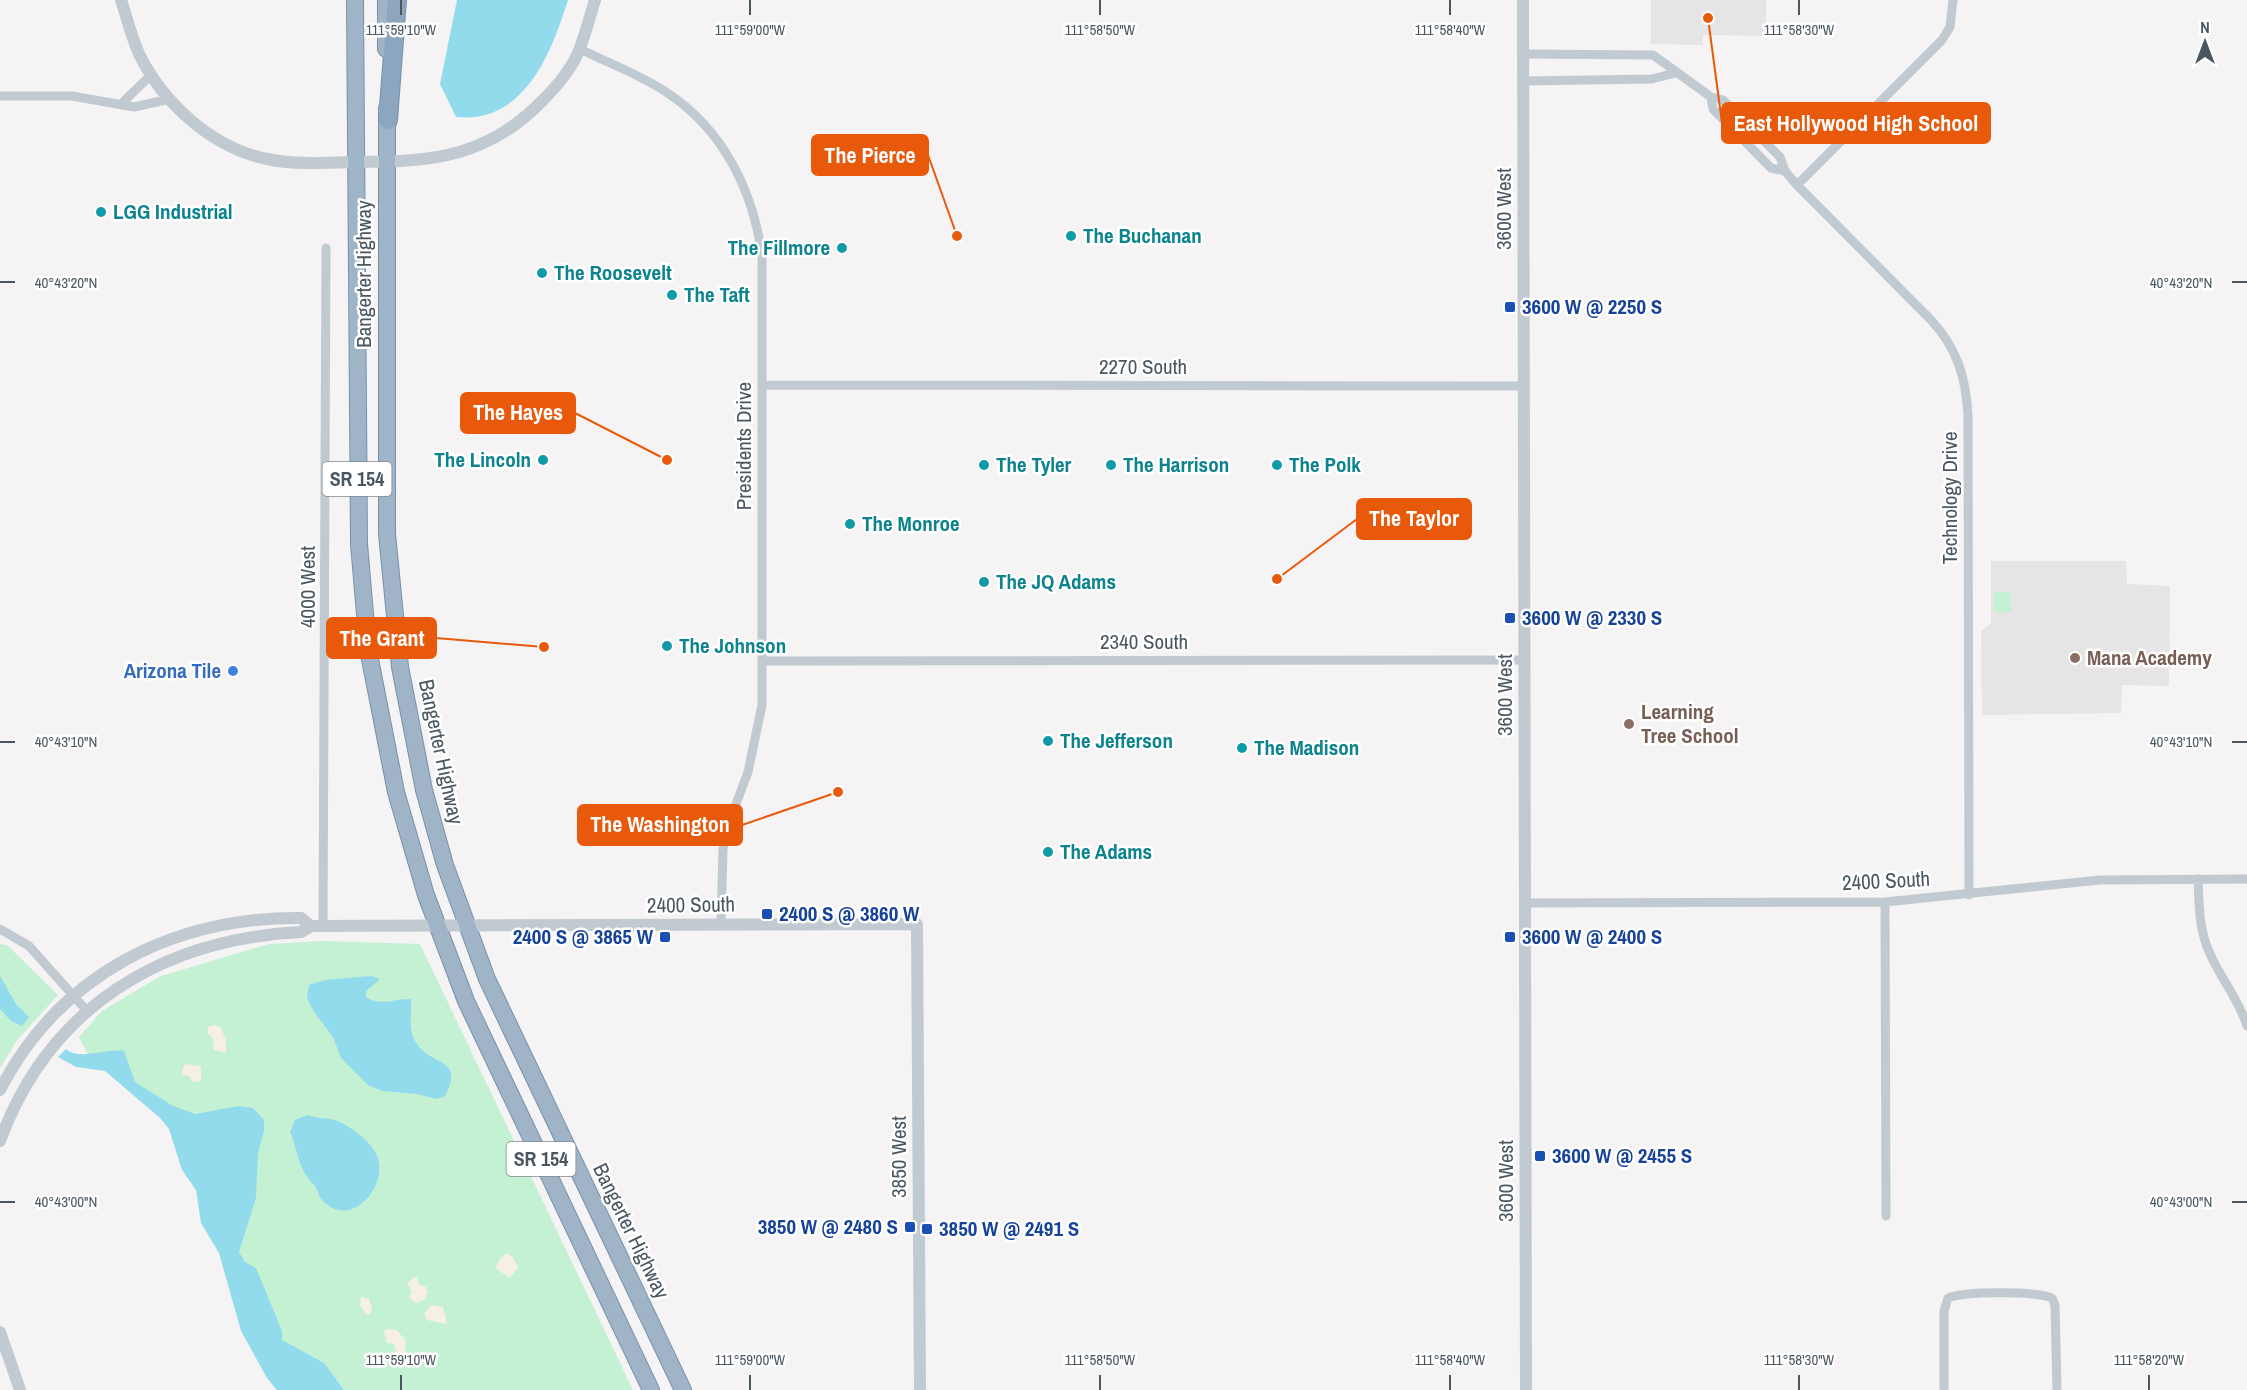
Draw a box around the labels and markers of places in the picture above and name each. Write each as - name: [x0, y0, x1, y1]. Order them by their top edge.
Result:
- callout: East Hollywood High School: [1722, 103, 1990, 143]
- callout: The Pierce: [812, 135, 928, 175]
- place label: LGG Industrial: [113, 197, 233, 226]
- marker: LGG Industrial: [94, 205, 108, 219]
- place label: The Buchanan: [1083, 221, 1202, 250]
- marker: The Buchanan: [1064, 229, 1078, 243]
- place label: The Fillmore: [728, 233, 830, 262]
- marker: The Fillmore: [835, 241, 849, 255]
- place label: The Roosevelt: [554, 258, 672, 287]
- marker: The Roosevelt: [535, 266, 549, 280]
- place label: The Taft: [684, 280, 750, 309]
- marker: The Taft: [665, 288, 679, 302]
- place label: 3600 W @ 2250 S: [1522, 292, 1662, 321]
- marker: 3600 W @ 2250 S: [1503, 300, 1517, 314]
- callout: The Hayes: [461, 393, 575, 433]
- place label: The Lincoln: [434, 445, 531, 474]
- place label: The Tyler: [996, 450, 1072, 479]
- place label: The Harrison: [1123, 450, 1229, 479]
- place label: The Polk: [1289, 450, 1361, 479]
- marker: The Lincoln: [536, 453, 550, 467]
- marker: The Tyler: [977, 458, 991, 472]
- marker: The Harrison: [1104, 458, 1118, 472]
- marker: The Polk: [1270, 458, 1284, 472]
- callout: The Taylor: [1357, 499, 1471, 539]
- place label: The Monroe: [862, 509, 960, 538]
- marker: The Monroe: [843, 517, 857, 531]
- place label: The JQ Adams: [996, 567, 1116, 596]
- marker: The JQ Adams: [977, 575, 991, 589]
- place label: 3600 W @ 2330 S: [1522, 603, 1662, 632]
- marker: 3600 W @ 2330 S: [1503, 611, 1517, 625]
- callout: The Grant: [327, 618, 436, 658]
- place label: The Johnson: [679, 631, 786, 660]
- marker: The Johnson: [660, 639, 674, 653]
- place label: Mana Academy: [2087, 643, 2212, 672]
- marker: Mana Academy: [2068, 651, 2082, 665]
- place label: Arizona Tile: [124, 656, 221, 685]
- marker: Arizona Tile: [226, 664, 240, 678]
- place label: Learning Tree School: [1641, 697, 1739, 750]
- marker: Learning Tree School: [1622, 717, 1636, 731]
- place label: The Jefferson: [1060, 726, 1173, 755]
- place label: The Madison: [1254, 733, 1359, 762]
- marker: The Jefferson: [1041, 734, 1055, 748]
- marker: The Madison: [1235, 741, 1249, 755]
- callout: The Washington: [578, 805, 742, 845]
- place label: The Adams: [1060, 837, 1152, 866]
- marker: The Adams: [1041, 845, 1055, 859]
- place label: 2400 S @ 3860 W: [779, 899, 920, 928]
- marker: 2400 S @ 3860 W: [760, 907, 774, 921]
- place label: 2400 S @ 3865 W: [513, 922, 654, 951]
- place label: 3600 W @ 2400 S: [1522, 922, 1662, 951]
- marker: 2400 S @ 3865 W: [658, 930, 672, 944]
- marker: 3600 W @ 2400 S: [1503, 930, 1517, 944]
- place label: 3600 W @ 2455 S: [1552, 1141, 1692, 1170]
- marker: 3600 W @ 2455 S: [1533, 1149, 1547, 1163]
- place label: 3850 W @ 2480 S: [758, 1212, 898, 1241]
- place label: 3850 W @ 2491 S: [939, 1214, 1079, 1243]
- marker: 3850 W @ 2480 S: [903, 1220, 917, 1234]
- marker: 3850 W @ 2491 S: [920, 1222, 934, 1236]

